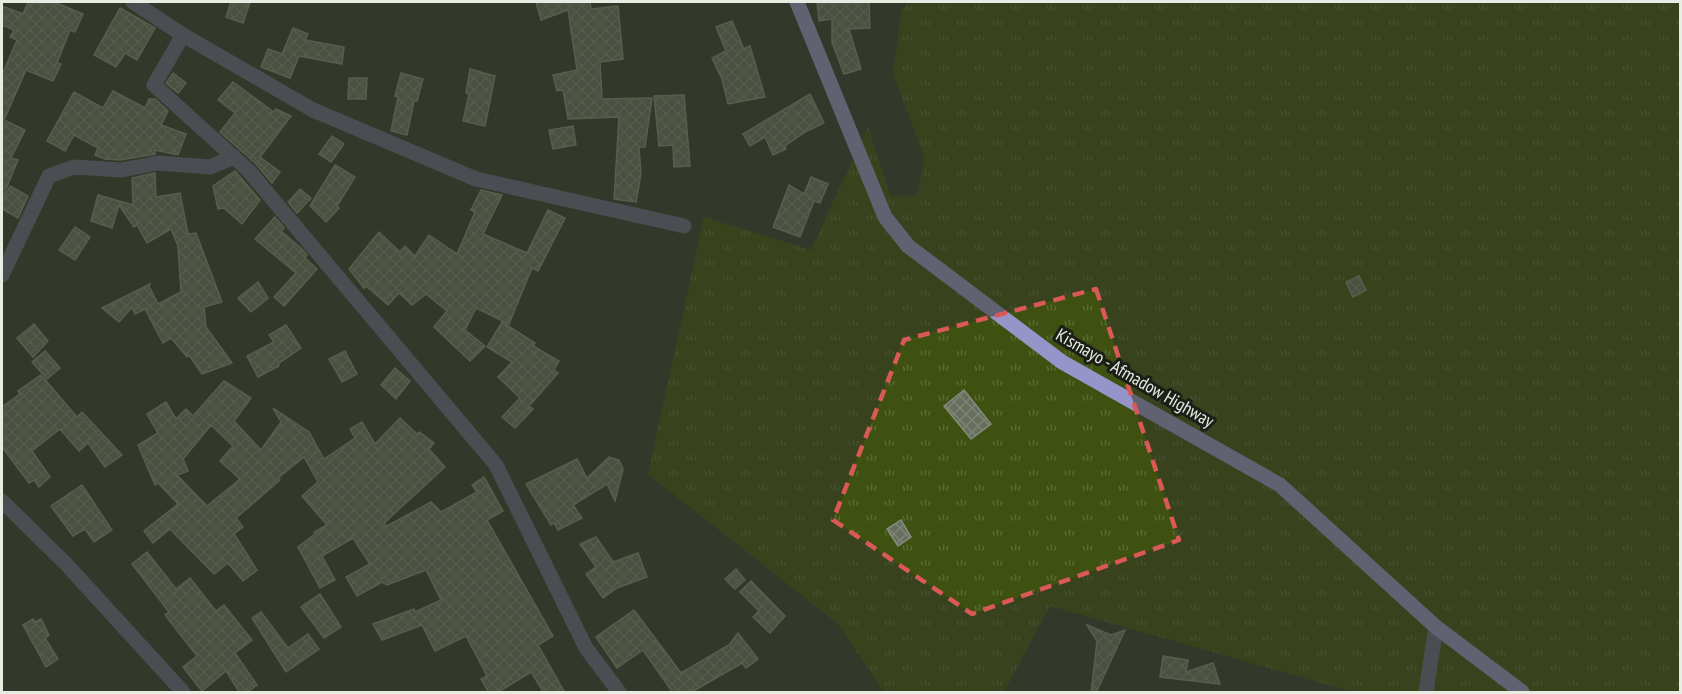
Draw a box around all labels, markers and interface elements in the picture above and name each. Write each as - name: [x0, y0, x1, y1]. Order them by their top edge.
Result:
- street label: Kismayo - Afmadow Highway: [1052, 323, 1219, 432]

